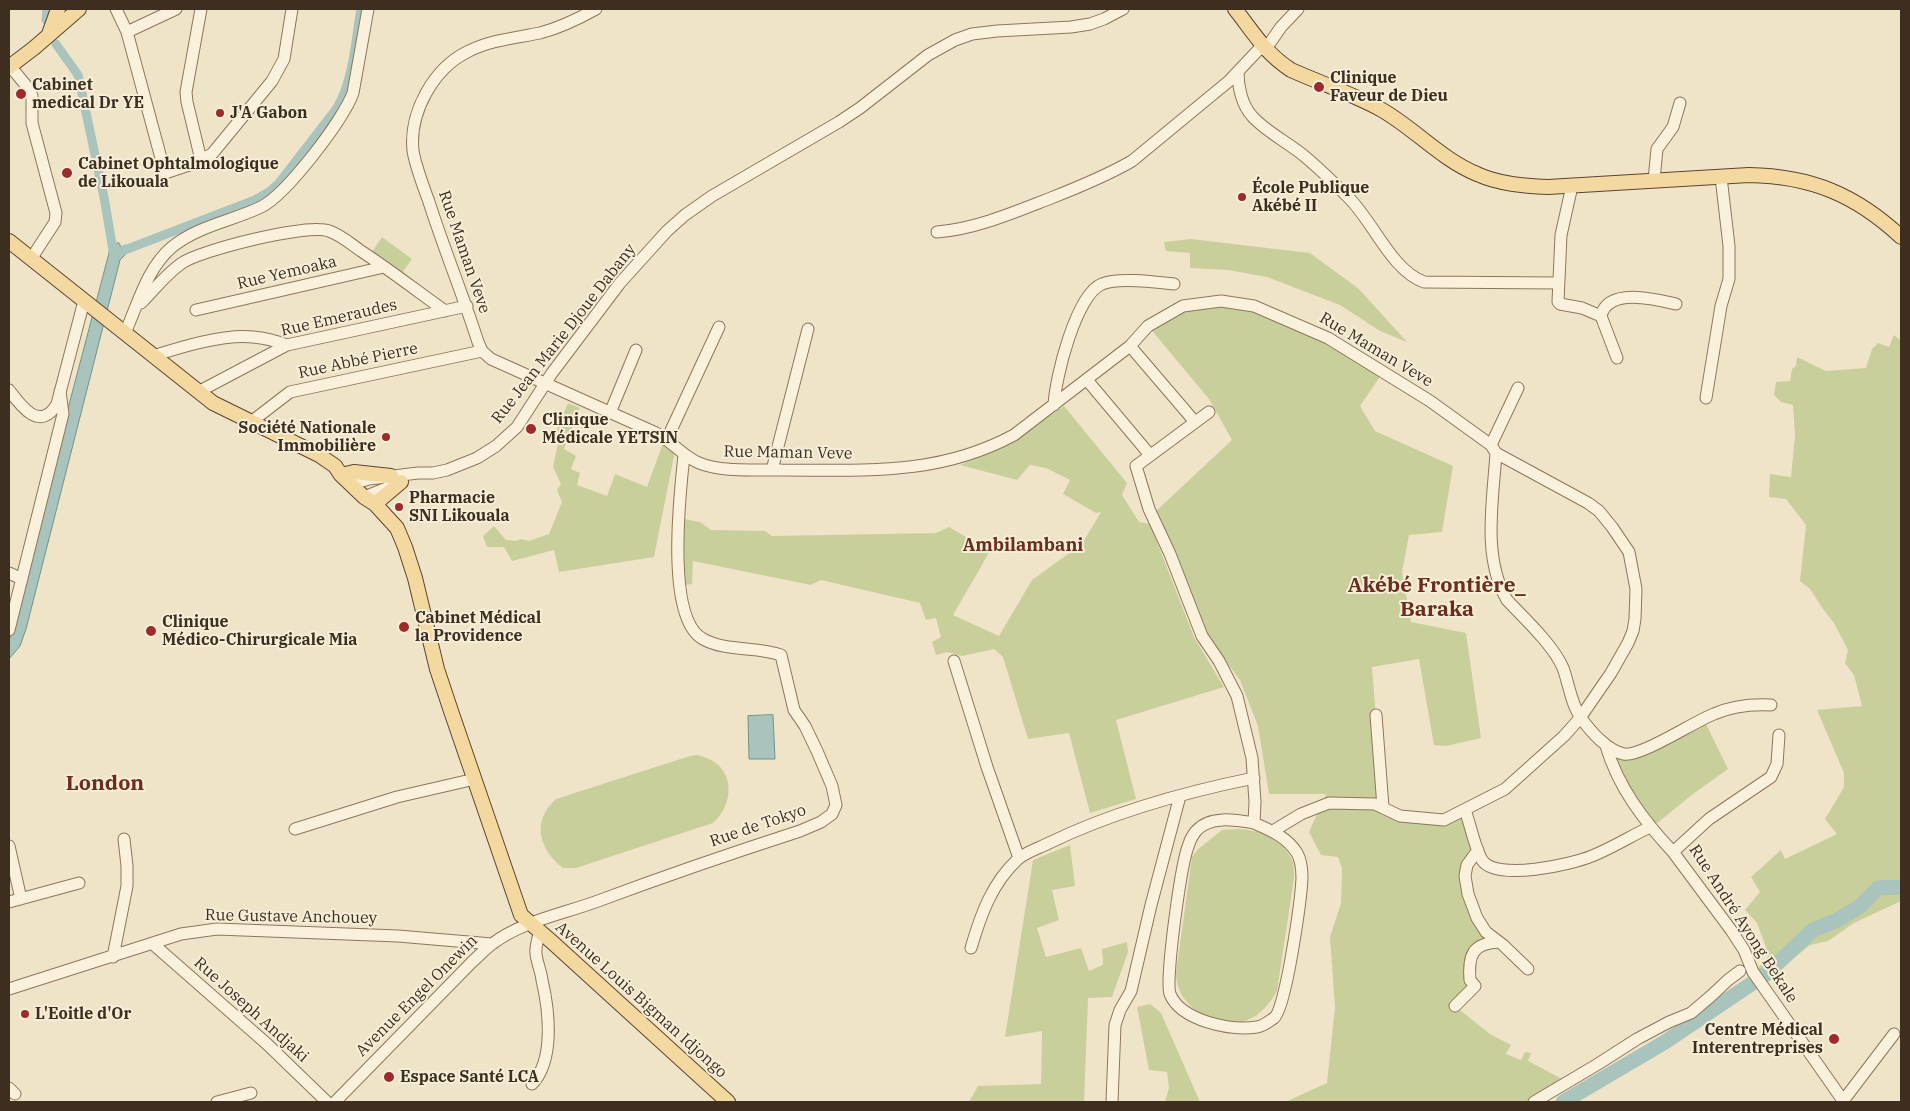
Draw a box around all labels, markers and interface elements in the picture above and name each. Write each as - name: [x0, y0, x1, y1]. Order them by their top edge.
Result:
- place label: Clinique Faveur de Dieu: [1330, 68, 1448, 106]
- place label: Cabinet medical Dr YE: [32, 75, 144, 113]
- marker: Clinique Faveur de Dieu: [1312, 80, 1326, 94]
- marker: Cabinet medical Dr YE: [14, 87, 28, 101]
- place label: J'A Gabon: [230, 103, 308, 123]
- marker: J'A Gabon: [214, 107, 226, 119]
- place label: Cabinet Ophtalmologique de Likouala: [78, 154, 279, 192]
- marker: Cabinet Ophtalmologique de Likouala: [60, 166, 74, 180]
- place label: École Publique Akébé II: [1252, 178, 1369, 216]
- street label: Rue Maman Veve: [434, 188, 494, 316]
- marker: École Publique Akébé II: [1236, 191, 1248, 203]
- street label: Rue Jean Marie Djoue Dabany: [488, 240, 640, 428]
- street label: Rue Yemoaka: [235, 252, 339, 294]
- street label: Rue Emeraudes: [279, 295, 399, 341]
- street label: Rue Maman Veve: [1316, 309, 1436, 391]
- street label: Rue Abbé Pierre: [296, 339, 420, 383]
- place label: Clinique Médicale YETSIN: [542, 410, 678, 448]
- place label: Société Nationale Immobilière: [238, 418, 376, 456]
- marker: Clinique Médicale YETSIN: [524, 422, 538, 436]
- marker: Société Nationale Immobilière: [380, 431, 392, 443]
- street label: Rue Maman Veve: [723, 442, 853, 464]
- place label: Pharmacie SNI Likouala: [409, 488, 510, 526]
- marker: Pharmacie SNI Likouala: [393, 501, 405, 513]
- district label: Ambilambani: [963, 535, 1083, 557]
- district label: Akébé Frontière_ Baraka: [1348, 573, 1526, 623]
- place label: Cabinet Médical la Providence: [415, 608, 541, 646]
- place label: Clinique Médico-Chirurgicale Mia: [162, 612, 357, 650]
- marker: Cabinet Médical la Providence: [397, 620, 411, 634]
- marker: Clinique Médico-Chirurgicale Mia: [144, 624, 158, 638]
- district label: London: [66, 771, 144, 797]
- street label: Rue de Tokyo: [707, 801, 809, 851]
- street label: Rue André Ayong Bekale: [1685, 841, 1801, 1007]
- street label: Rue Gustave Anchouey: [205, 906, 377, 928]
- street label: Avenue Louis Bigman Idjongo: [551, 918, 731, 1082]
- street label: Avenue Engel Onewin: [352, 931, 482, 1061]
- street label: Rue Joseph Andjaki: [190, 953, 312, 1067]
- place label: L'Eoitle d'Or: [35, 1004, 131, 1024]
- marker: L'Eoitle d'Or: [19, 1008, 31, 1020]
- place label: Centre Médical Interentreprises: [1692, 1020, 1823, 1058]
- marker: Centre Médical Interentreprises: [1827, 1032, 1841, 1046]
- place label: Espace Santé LCA: [400, 1067, 539, 1087]
- marker: Espace Santé LCA: [382, 1070, 396, 1084]

